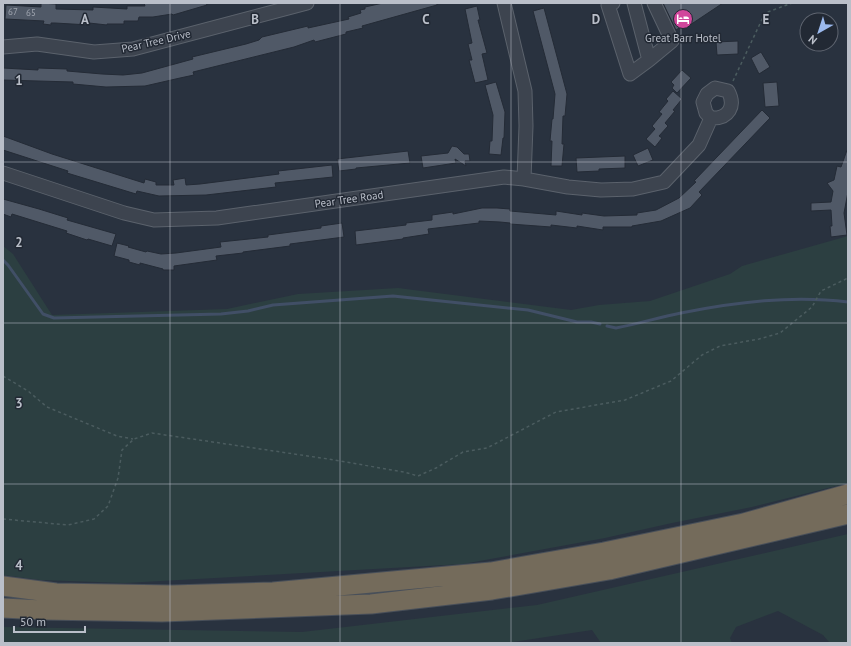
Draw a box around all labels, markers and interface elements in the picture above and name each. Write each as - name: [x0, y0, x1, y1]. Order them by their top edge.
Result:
- house number: 67: [8, 6, 18, 17]
- house number: 65: [26, 7, 36, 18]
- hotel icon: Great Barr Hotel: [672, 8, 694, 30]
- text: A: [81, 11, 89, 28]
- text: B: [251, 11, 259, 28]
- text: C: [422, 11, 430, 28]
- text: D: [592, 11, 600, 28]
- text: E: [763, 11, 770, 28]
- north arrow: [799, 12, 839, 52]
- street label: Pear Tree Drive: [120, 26, 192, 56]
- place label: Great Barr Hotel: [645, 31, 722, 45]
- text: N: [805, 32, 820, 47]
- text: 1: [15, 72, 23, 89]
- street label: Pear Tree Road: [314, 187, 384, 211]
- text: 2: [15, 234, 23, 251]
- text: 3: [15, 395, 23, 412]
- text: 4: [15, 557, 23, 574]
- scale bar: [14, 608, 85, 634]
- text: 50 m: [20, 614, 46, 629]

